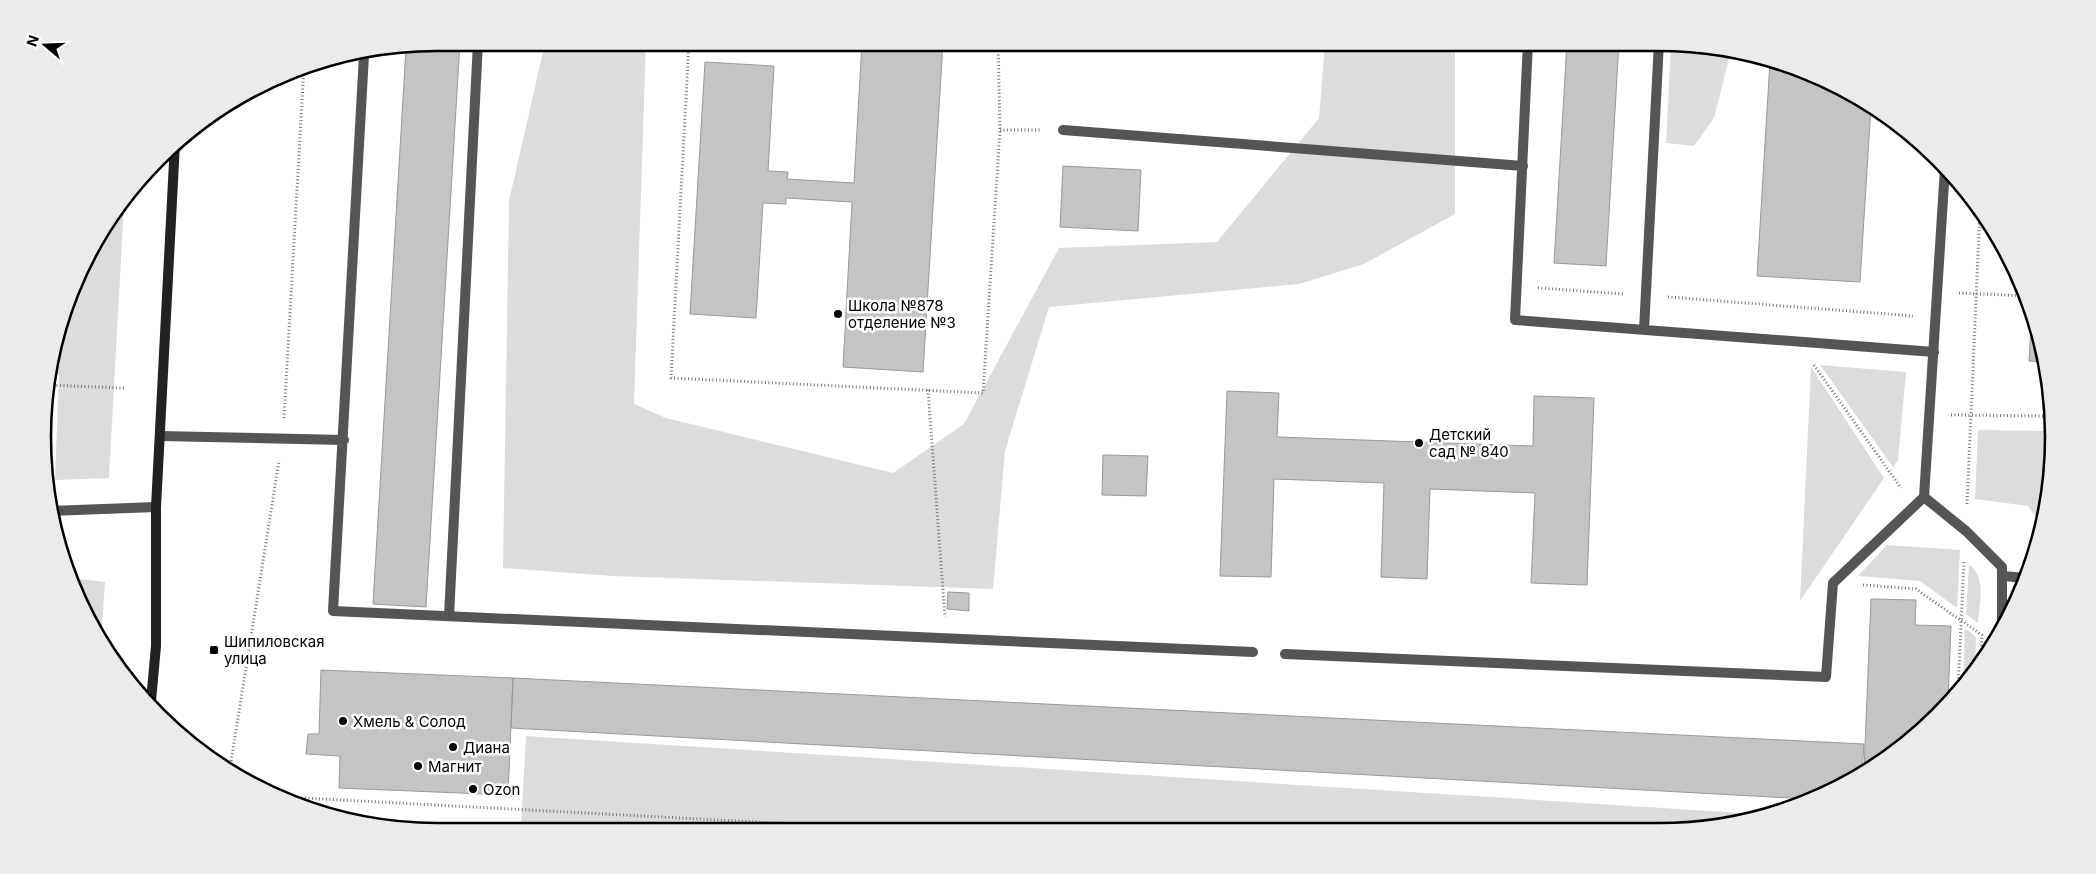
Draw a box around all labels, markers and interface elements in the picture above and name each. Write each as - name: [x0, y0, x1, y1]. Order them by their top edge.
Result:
- north arrow: [20, 20, 70, 70]
- text: N: [22, 33, 42, 48]
- place label: Школа №878 отделение №3: [848, 296, 956, 332]
- marker: Школа №878 отделение №3: [832, 308, 844, 320]
- place label: Детский сад № 840: [1429, 425, 1509, 461]
- marker: Детский сад № 840: [1413, 437, 1425, 449]
- place label: Шипиловская улица: [224, 632, 324, 668]
- marker: Шипиловская улица: [208, 644, 220, 656]
- place label: Хмель & Солод: [353, 712, 466, 731]
- marker: Хмель & Солод: [337, 715, 349, 727]
- place label: Диана: [463, 738, 510, 757]
- marker: Диана: [447, 741, 459, 753]
- place label: Магнит: [428, 757, 481, 776]
- marker: Магнит: [412, 760, 424, 772]
- place label: Ozon: [483, 780, 520, 799]
- marker: Ozon: [467, 783, 479, 795]

